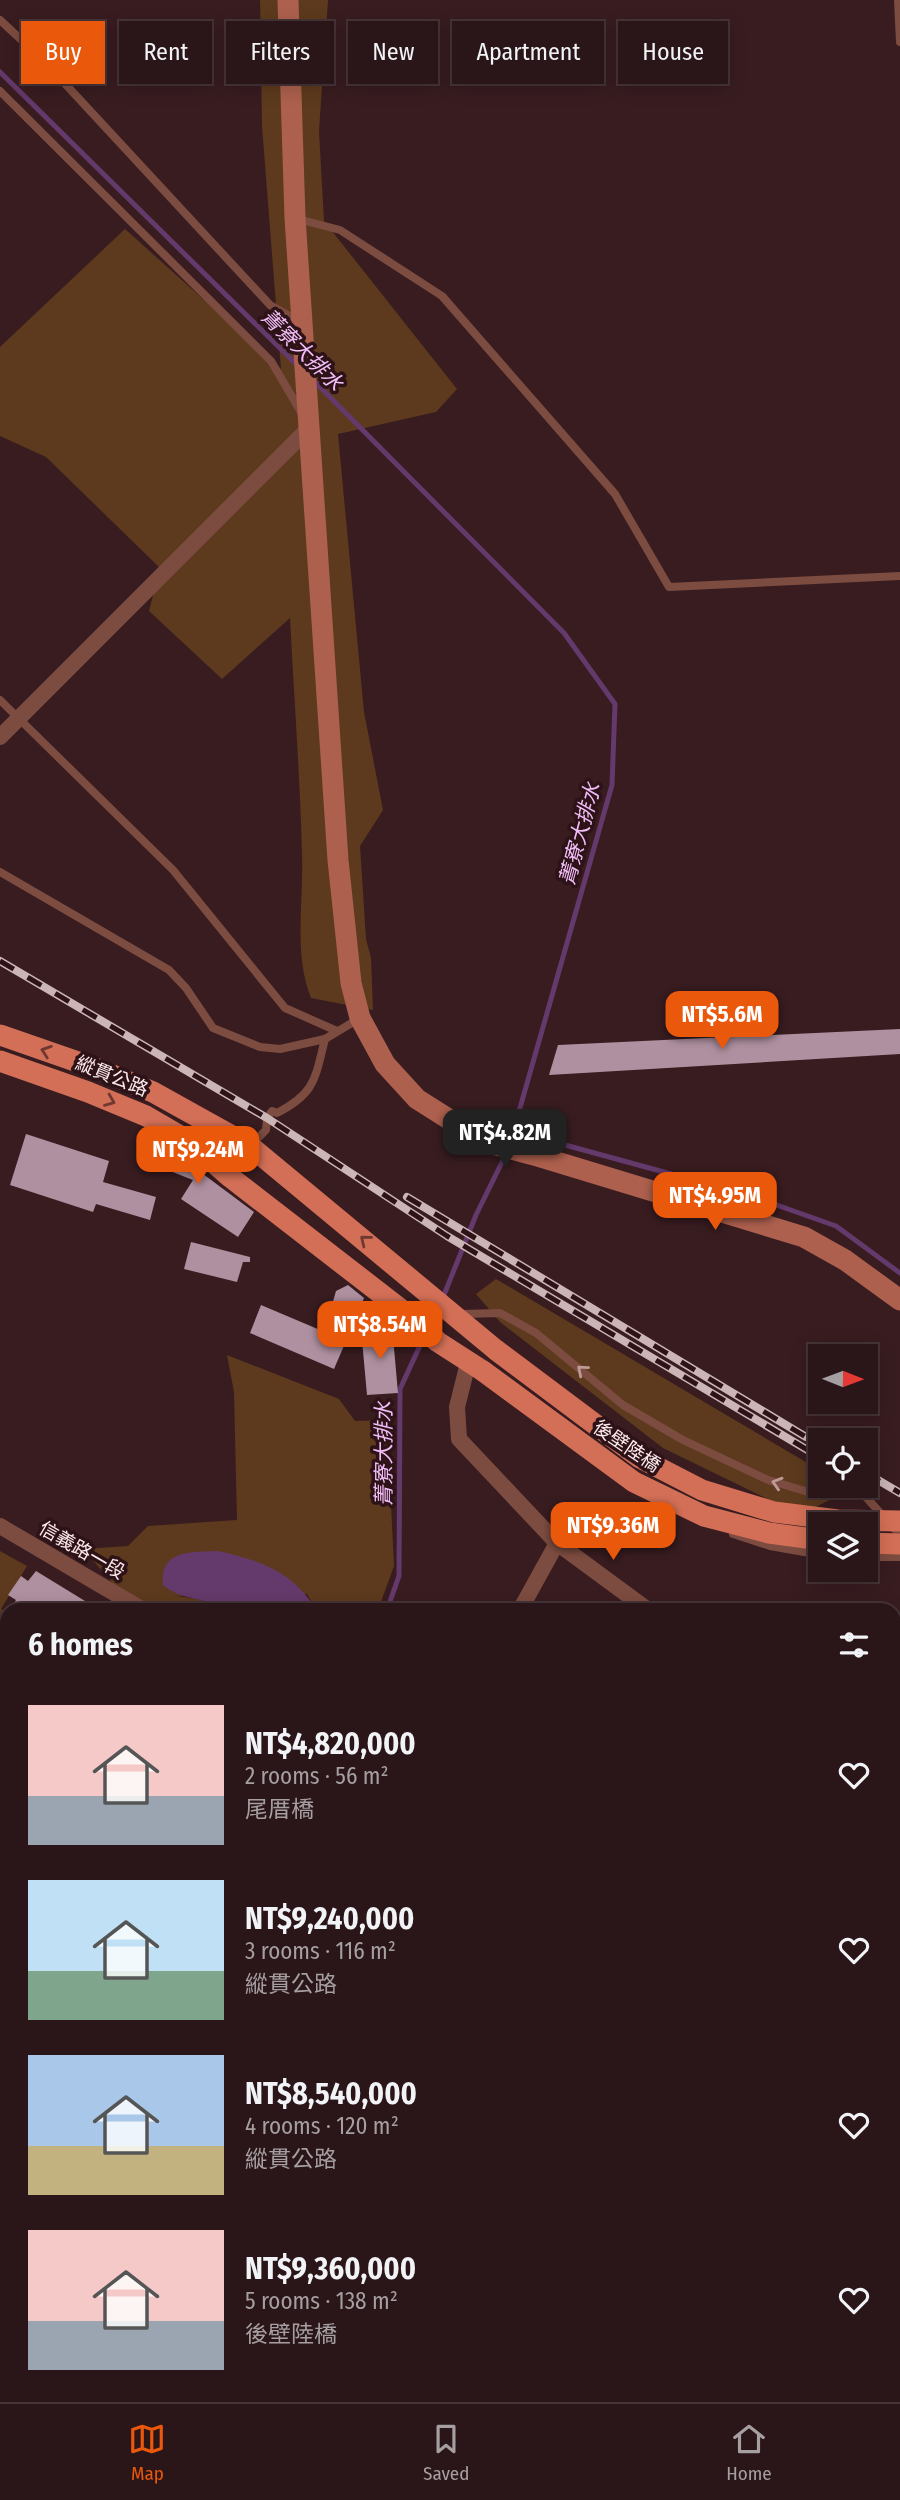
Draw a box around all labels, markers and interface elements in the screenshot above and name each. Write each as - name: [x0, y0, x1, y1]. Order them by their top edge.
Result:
- chip: Buy: [21, 21, 105, 84]
- chip: Rent: [119, 21, 212, 84]
- chip: Filters: [226, 21, 334, 84]
- chip: New: [348, 21, 438, 84]
- chip: Apartment: [452, 21, 604, 84]
- chip: House: [618, 21, 728, 84]
- water label: 菁寮大排水: [256, 304, 349, 397]
- water label: 菁寮大排水: [554, 779, 606, 888]
- pin: NT$5.6M: [657, 992, 787, 1051]
- text: NT$5.6M: [682, 1000, 762, 1028]
- one-way arrow: [40, 1045, 52, 1059]
- street label: 縱貫公路: [72, 1051, 152, 1101]
- one-way arrow: [103, 1093, 115, 1107]
- pin: NT$4.82M: [433, 1110, 577, 1169]
- text: NT$4.82M: [459, 1118, 551, 1146]
- pin: NT$9.24M: [126, 1126, 270, 1186]
- text: NT$9.24M: [152, 1135, 244, 1163]
- pin: NT$4.95M: [643, 1172, 787, 1232]
- text: NT$4.95M: [669, 1181, 761, 1209]
- one-way arrow: [360, 1236, 373, 1248]
- pin: NT$8.54M: [308, 1302, 452, 1361]
- text: NT$8.54M: [333, 1310, 427, 1338]
- north arrow: [808, 1344, 878, 1414]
- map controls: [808, 1344, 878, 1582]
- one-way arrow: [577, 1366, 590, 1378]
- water label: 菁寮大排水: [371, 1401, 397, 1507]
- street label: 後壁陸橋: [589, 1415, 665, 1477]
- button: locate: [808, 1428, 878, 1498]
- one-way arrow: [772, 1477, 784, 1492]
- pin: NT$9.36M: [541, 1502, 685, 1562]
- text: NT$9.36M: [567, 1511, 659, 1539]
- button: layers: [808, 1512, 878, 1582]
- street label: 信義路一段: [35, 1516, 129, 1584]
- icon: filters: [835, 1626, 873, 1664]
- text: 6 homes: [28, 1627, 133, 1663]
- text: NT$4,820,000: [245, 1726, 416, 1762]
- icon: home: [84, 1733, 168, 1817]
- icon: heart: [835, 1756, 873, 1794]
- text: 2 rooms · 56 m²: [245, 1762, 389, 1790]
- text: 尾厝橋: [245, 1795, 314, 1823]
- text: NT$9,240,000: [245, 1901, 414, 1937]
- icon: home: [84, 1908, 168, 1992]
- icon: heart: [835, 1931, 873, 1969]
- text: 3 rooms · 116 m²: [245, 1937, 396, 1965]
- text: 縱貫公路: [245, 1970, 337, 1998]
- text: NT$8,540,000: [245, 2076, 417, 2112]
- icon: home: [84, 2083, 168, 2167]
- icon: heart: [835, 2106, 873, 2144]
- text: 4 rooms · 120 m²: [245, 2112, 399, 2140]
- text: 縱貫公路: [245, 2145, 337, 2173]
- text: NT$9,360,000: [245, 2251, 416, 2287]
- icon: home: [84, 2258, 168, 2342]
- icon: heart: [835, 2281, 873, 2319]
- text: 5 rooms · 138 m²: [245, 2287, 398, 2315]
- text: 後壁陸橋: [245, 2320, 337, 2348]
- tab: Map: [128, 2420, 166, 2485]
- tab: Saved: [423, 2420, 469, 2485]
- tab: Home: [726, 2420, 772, 2485]

